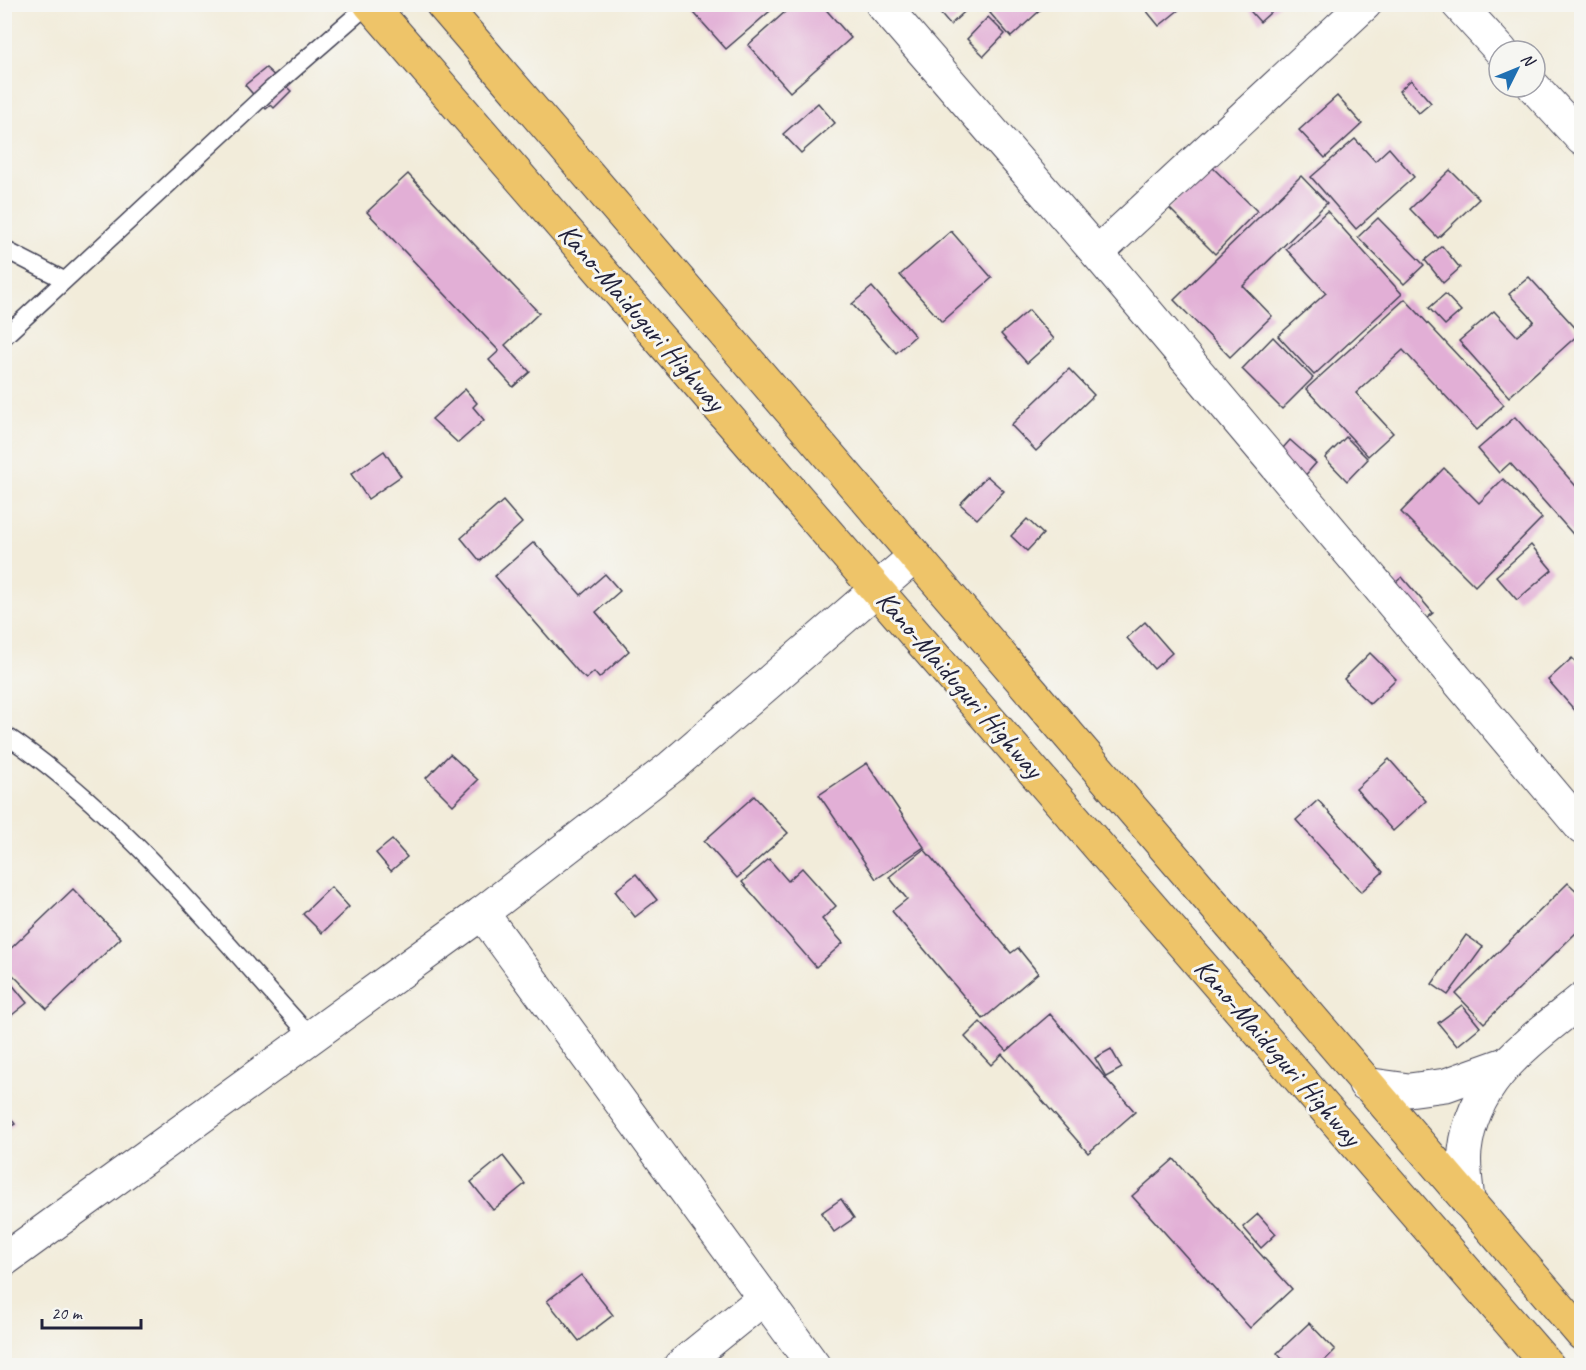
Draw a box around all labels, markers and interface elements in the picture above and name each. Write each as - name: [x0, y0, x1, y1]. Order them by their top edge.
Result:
- north arrow: [1487, 39, 1547, 99]
- text: N: [1517, 49, 1540, 72]
- street label: Kano-Maiduguri Highway: [551, 216, 735, 420]
- street label: Kano-Maiduguri Highway: [869, 583, 1053, 787]
- street label: Kano-Maiduguri Highway: [1187, 951, 1371, 1155]
- scale bar: [42, 1292, 141, 1330]
- text: 20 m: [51, 1302, 84, 1324]

